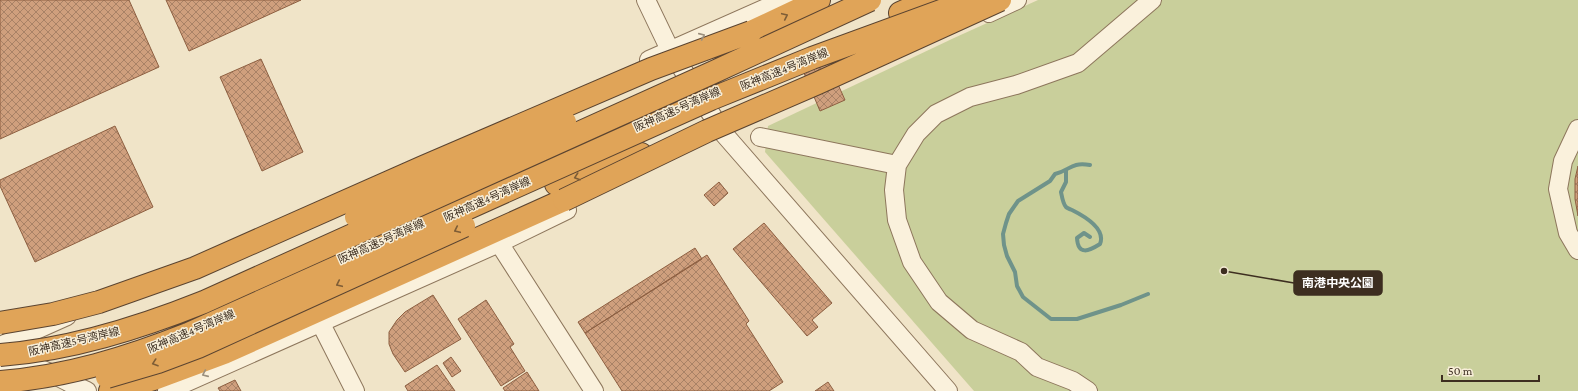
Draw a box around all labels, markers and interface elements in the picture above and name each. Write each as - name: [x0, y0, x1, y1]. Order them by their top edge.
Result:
- one-way arrow: [780, 13, 788, 21]
- one-way arrow: [697, 33, 705, 41]
- street label: 阪神高速4号湾岸線: [738, 46, 830, 92]
- street label: 阪神高速5号湾岸線: [632, 85, 722, 133]
- one-way arrow: [574, 172, 581, 180]
- street label: 阪神高速4号湾岸線: [442, 174, 532, 224]
- street label: 阪神高速5号湾岸線: [336, 217, 426, 265]
- one-way arrow: [453, 225, 461, 233]
- callout: 南港中央公園: [1294, 271, 1382, 295]
- text: 南港中央公園: [1302, 276, 1374, 290]
- one-way arrow: [335, 279, 343, 287]
- street label: 阪神高速4号湾岸線: [146, 307, 236, 355]
- street label: 阪神高速5号湾岸線: [27, 325, 121, 357]
- scale bar: [1442, 357, 1539, 383]
- one-way arrow: [152, 359, 159, 367]
- text: 50 m: [1448, 364, 1473, 378]
- one-way arrow: [202, 369, 210, 377]

